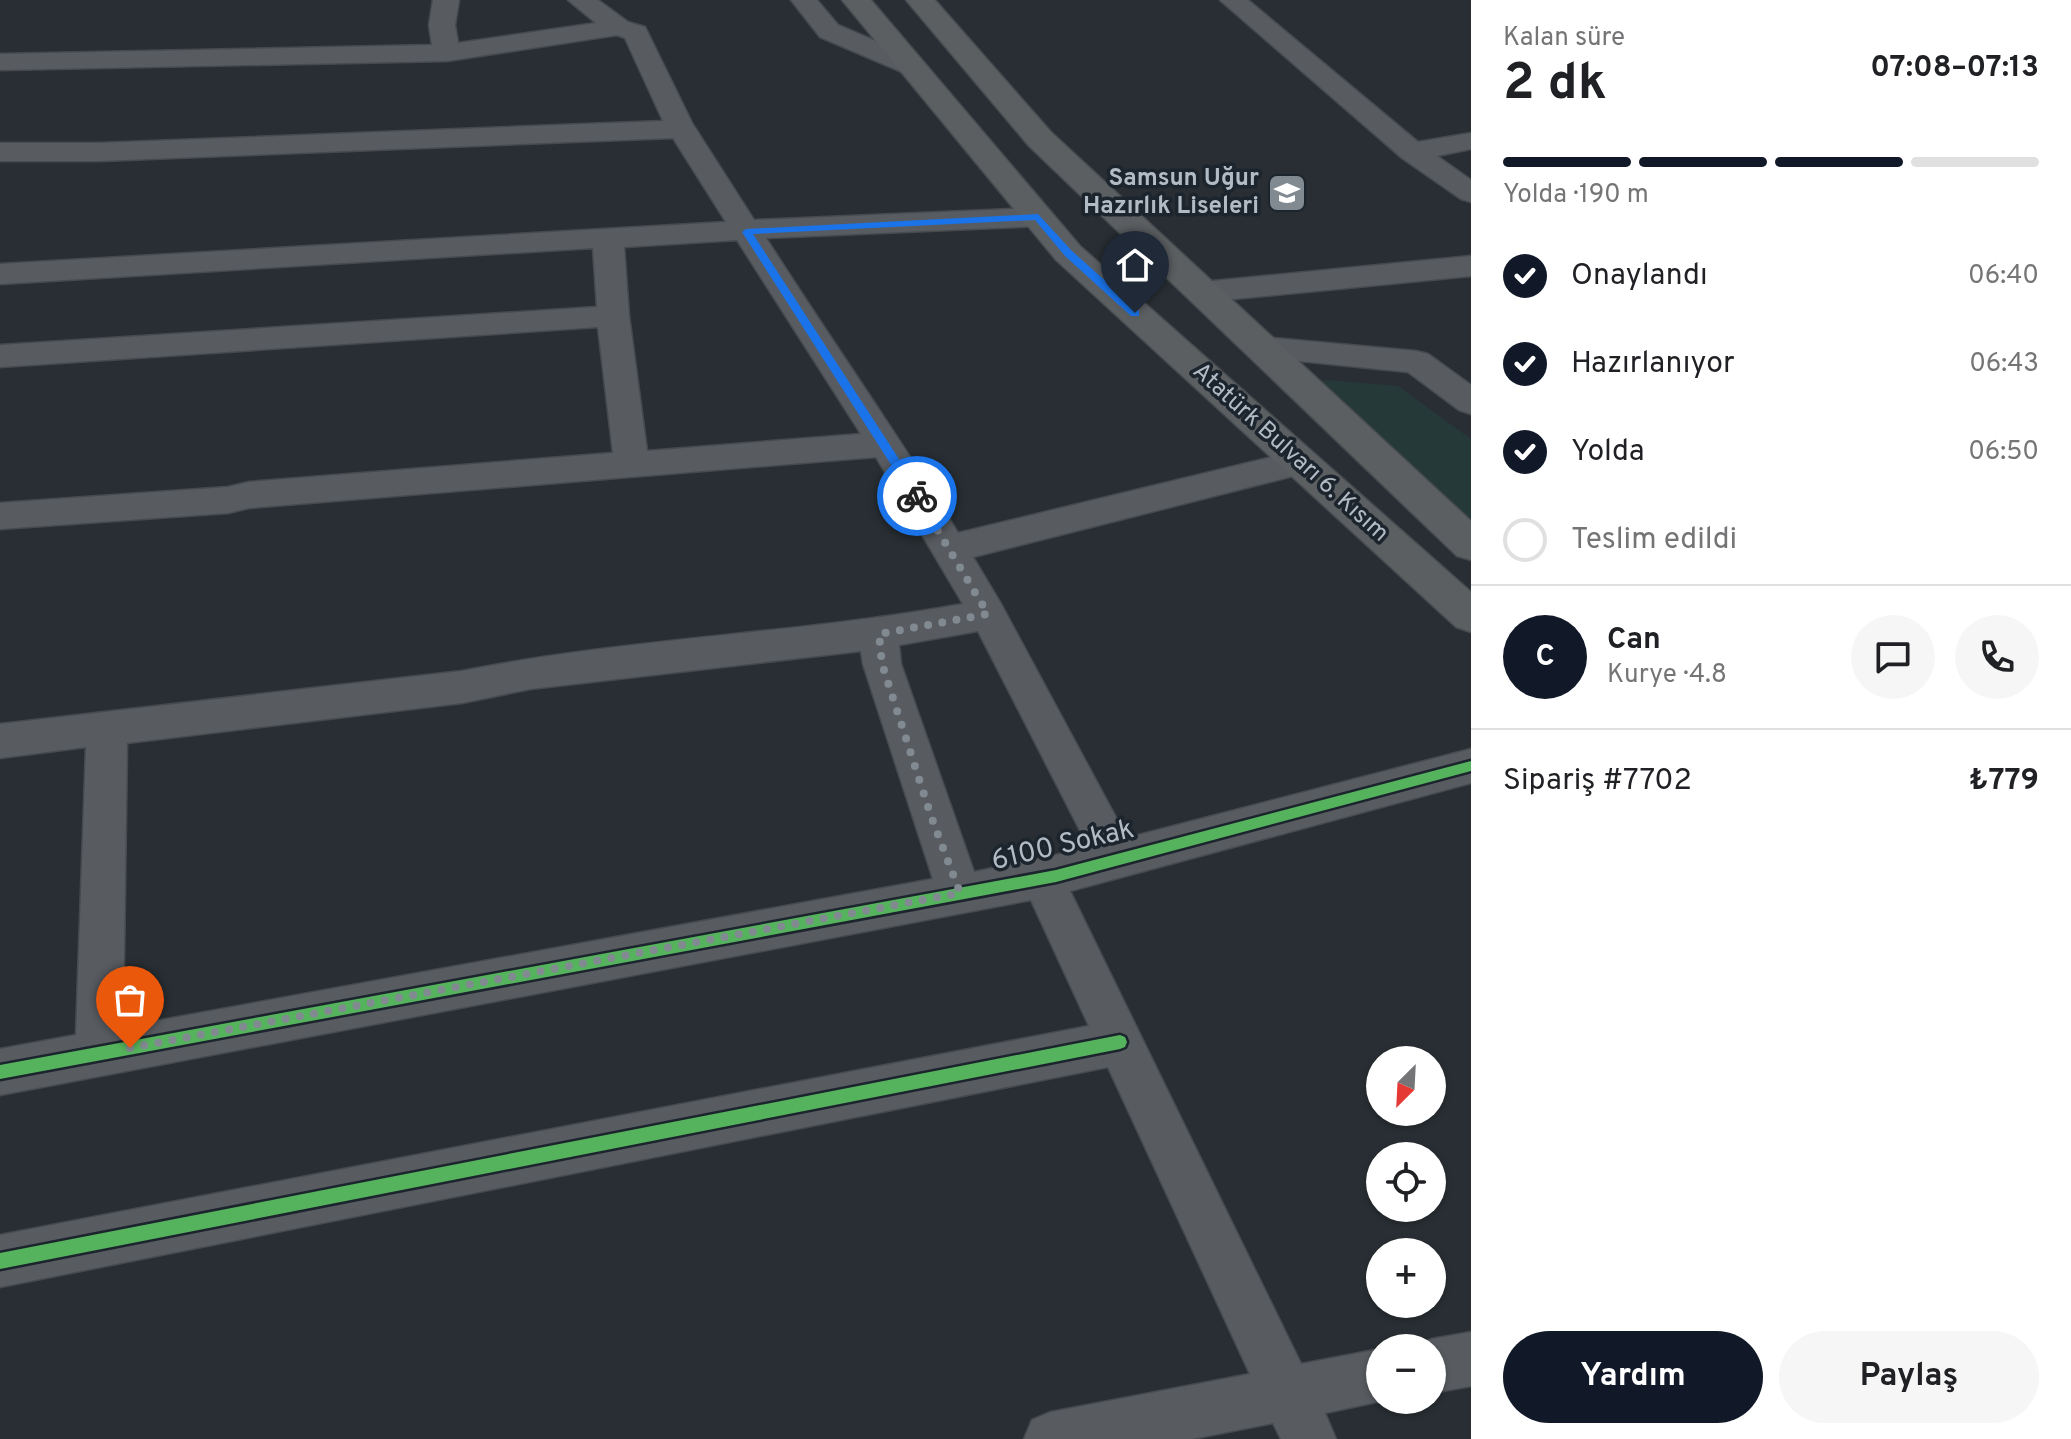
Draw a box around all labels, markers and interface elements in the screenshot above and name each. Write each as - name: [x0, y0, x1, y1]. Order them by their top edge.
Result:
- text: Kalan süre: [1503, 22, 1625, 55]
- text: 07:08–07:13: [1870, 50, 2039, 87]
- text: 2 dk: [1503, 52, 1607, 118]
- place label: Samsun Uğur Hazırlık Liseleri: [1083, 164, 1259, 222]
- school or university icon: Samsun Uğur Hazırlık Liseleri: [1266, 172, 1308, 214]
- text: Yolda · 190 m: [1503, 179, 1649, 212]
- pin: [1101, 231, 1169, 313]
- icon: home: [1113, 243, 1157, 287]
- icon: check: [1503, 254, 1547, 298]
- text: Onaylandı: [1571, 258, 1708, 295]
- text: 06:40: [1968, 260, 2039, 293]
- icon: check: [1503, 342, 1547, 386]
- text: Hazırlanıyor: [1571, 346, 1735, 383]
- text: 06:43: [1969, 348, 2039, 381]
- street label: Atatürk Bulvarı 6. Kısım: [1186, 357, 1394, 549]
- icon: check: [1503, 430, 1547, 474]
- text: Yolda: [1571, 434, 1645, 471]
- text: 06:50: [1968, 436, 2039, 469]
- courier: [877, 456, 957, 536]
- icon: bike: [895, 474, 939, 518]
- text: Teslim edildi: [1571, 522, 1737, 559]
- button: chat: [1851, 615, 1935, 699]
- button: phone: [1955, 615, 2039, 699]
- text: Can: [1607, 622, 1661, 659]
- text: C: [1535, 639, 1555, 676]
- text: Kurye · 4.8: [1607, 659, 1727, 692]
- text: Sipariş #7702: [1503, 763, 1692, 800]
- text: ₺779: [1969, 763, 2039, 800]
- street label: 6100 Sokak: [988, 812, 1138, 880]
- pin: [96, 966, 164, 1048]
- icon: bag: [108, 978, 152, 1022]
- north arrow: [1366, 1046, 1446, 1126]
- map controls: [1366, 1046, 1446, 1414]
- button: locate: [1366, 1142, 1446, 1222]
- button: +: [1366, 1238, 1446, 1318]
- button: Yardım: [1503, 1331, 1763, 1423]
- button: Paylaş: [1779, 1331, 2039, 1423]
- button: −: [1366, 1334, 1446, 1414]

